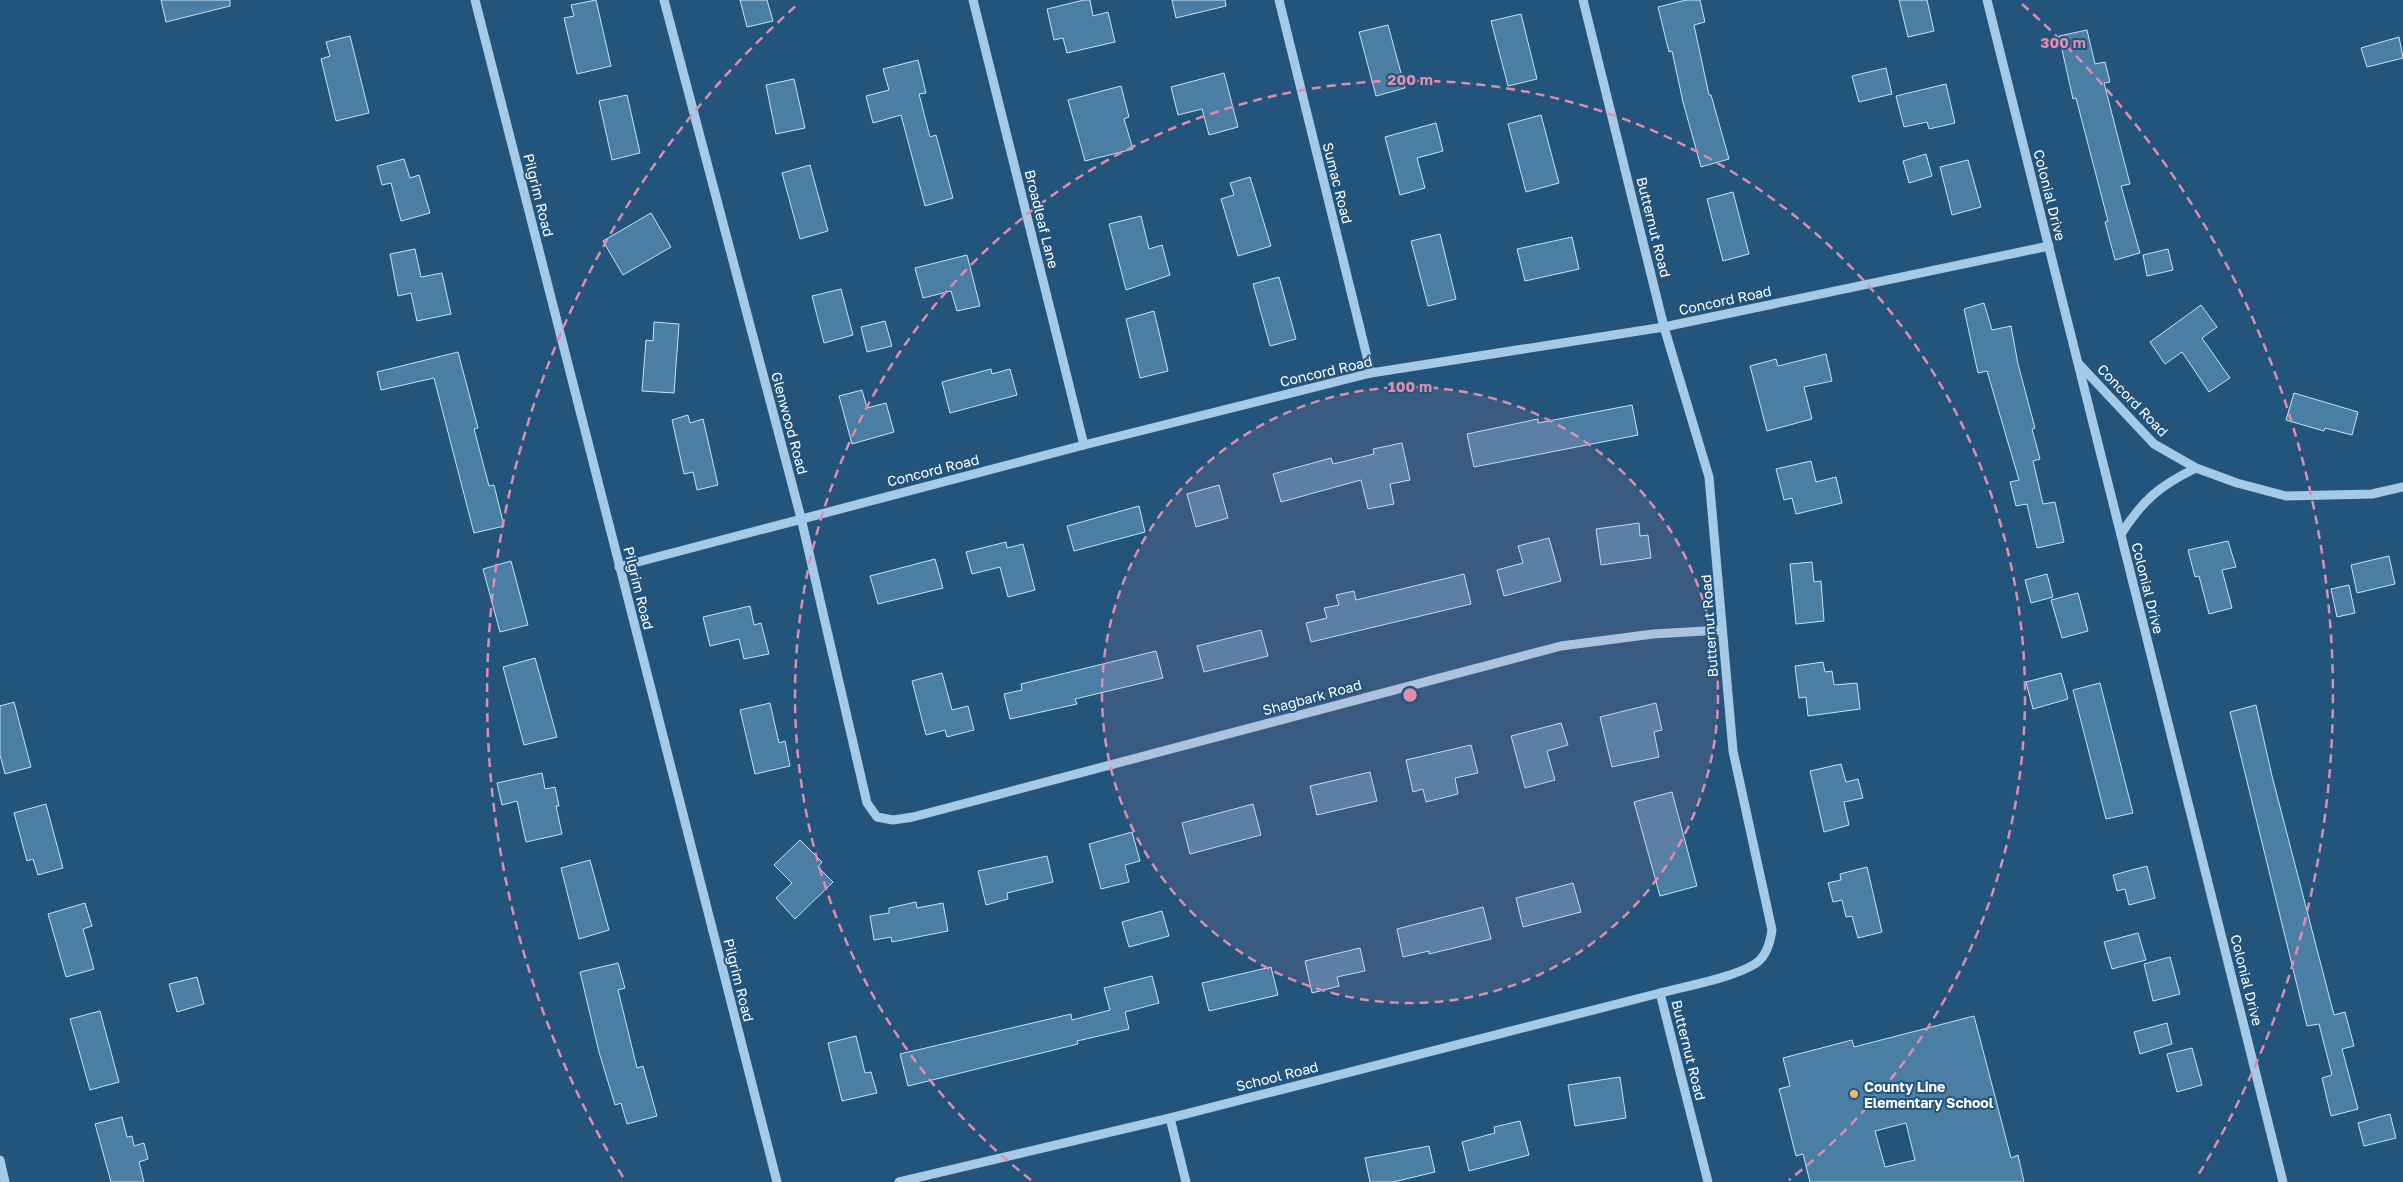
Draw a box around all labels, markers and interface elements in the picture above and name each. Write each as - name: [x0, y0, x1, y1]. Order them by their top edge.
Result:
- text: 300 m: [2040, 33, 2086, 51]
- text: 200 m: [1387, 70, 1433, 88]
- street label: Sumac Road: [1320, 141, 1356, 225]
- street label: Colonial Drive: [2030, 148, 2070, 242]
- street label: Pilgrim Road: [520, 152, 558, 238]
- street label: Broadleaf Lane: [1021, 168, 1063, 270]
- street label: Butternut Road: [1633, 175, 1675, 279]
- street label: Concord Road: [1677, 282, 1773, 318]
- street label: Concord Road: [1278, 352, 1374, 390]
- street label: Concord Road: [2094, 360, 2172, 440]
- street label: Glenwood Road: [768, 370, 812, 476]
- text: 100 m: [1388, 377, 1432, 395]
- street label: Concord Road: [885, 450, 981, 490]
- street label: Colonial Drive: [2128, 541, 2168, 635]
- street label: Pilgrim Road: [620, 545, 658, 631]
- street label: Butternut Road: [1697, 574, 1721, 678]
- street label: Shagbark Road: [1261, 676, 1363, 718]
- centre of rings: [1401, 686, 1419, 704]
- street label: Colonial Drive: [2227, 933, 2267, 1027]
- street label: Pilgrim Road: [720, 937, 758, 1023]
- street label: Butternut Road: [1668, 998, 1710, 1102]
- street label: School Road: [1234, 1058, 1320, 1094]
- place label: County Line Elementary School: [1864, 1078, 1994, 1111]
- marker: County Line Elementary School: [1848, 1088, 1860, 1100]

